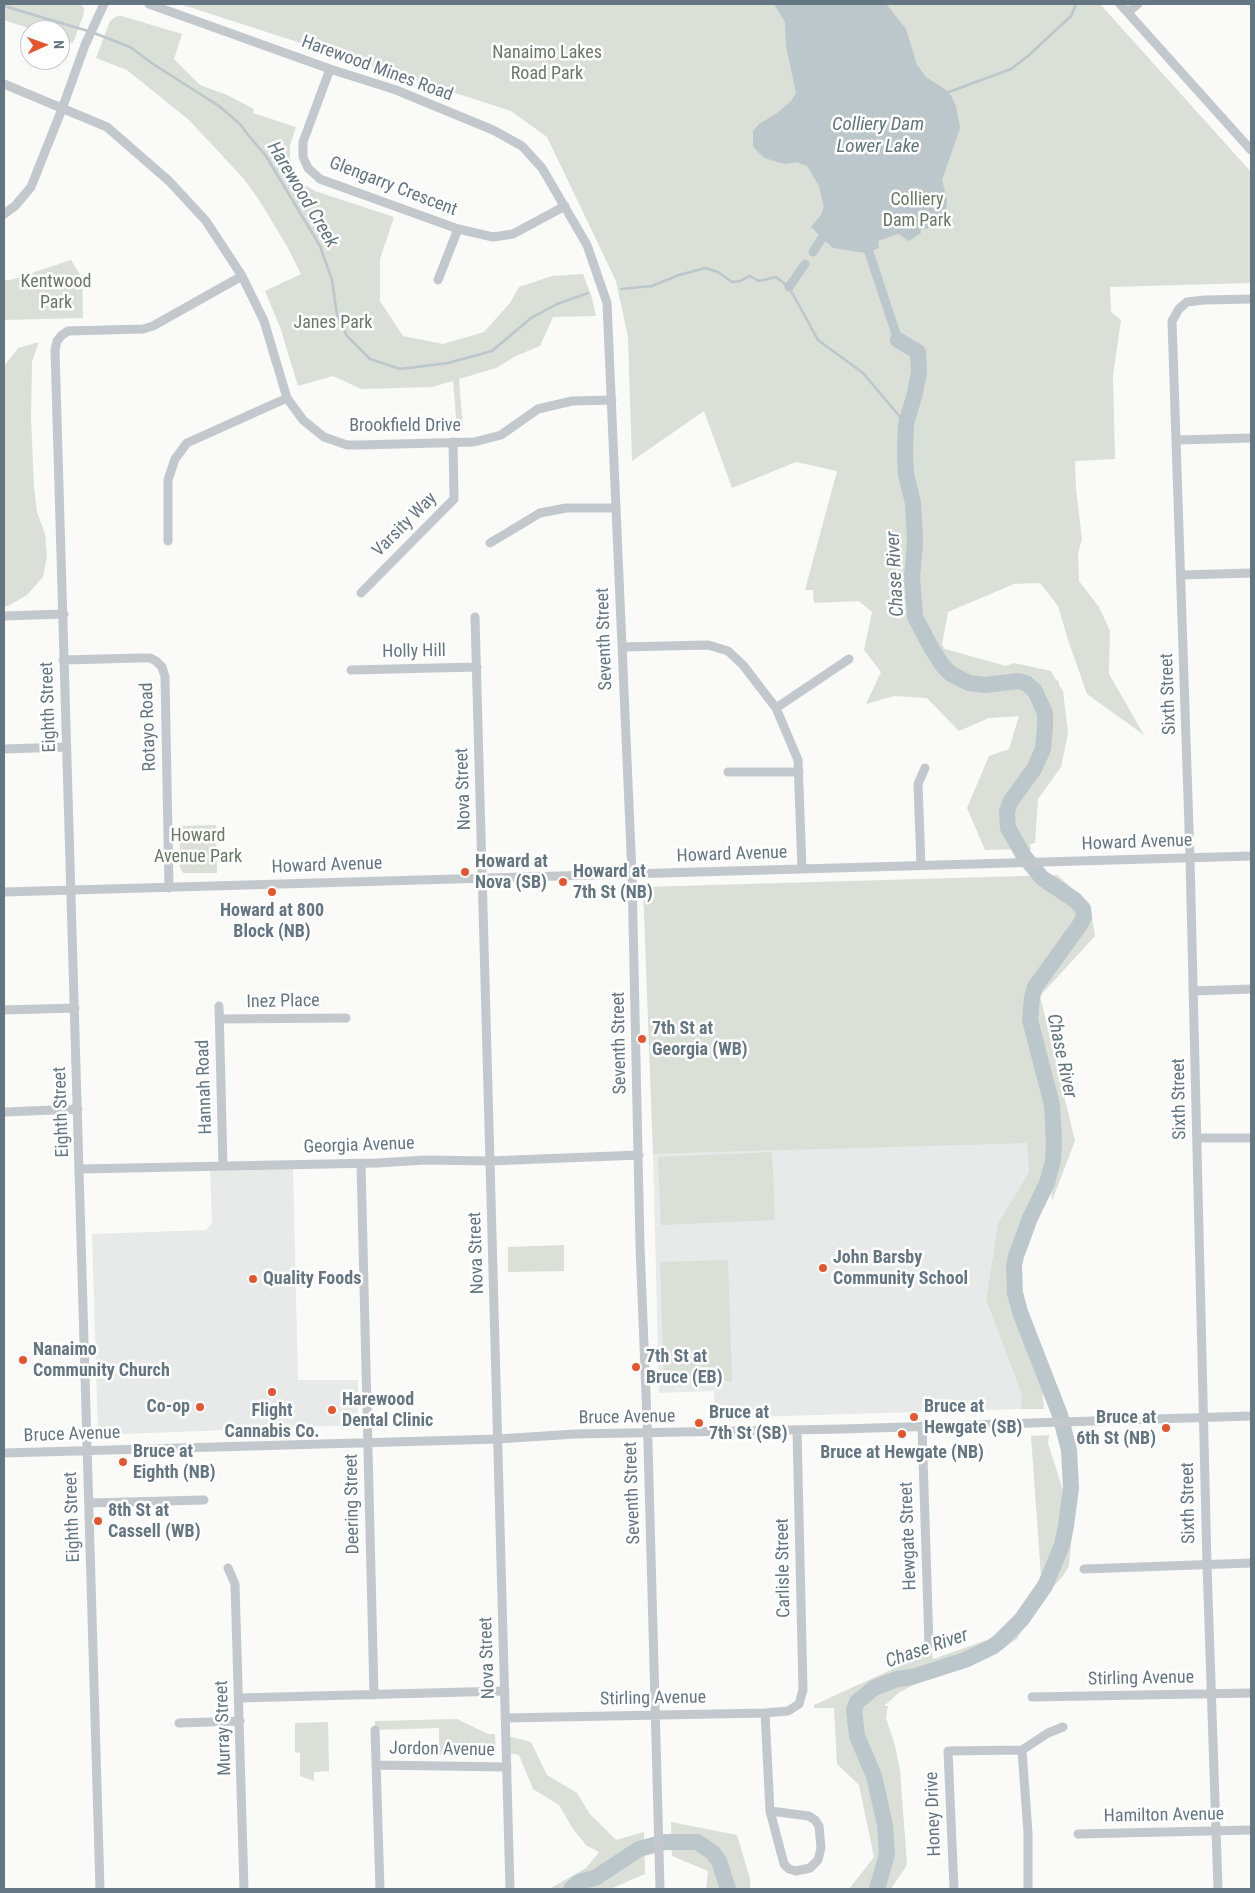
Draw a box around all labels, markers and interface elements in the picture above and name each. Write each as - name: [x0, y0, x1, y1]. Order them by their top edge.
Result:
- north arrow: [20, 20, 70, 70]
- street label: Harewood Mines Road: [298, 32, 456, 106]
- text: N: [51, 40, 67, 49]
- park label: Nanaimo Lakes Road Park: [492, 42, 602, 84]
- water label: Colliery Dam Lower Lake: [832, 114, 924, 158]
- water label: Harewood Creek: [261, 138, 343, 252]
- street label: Glengarry Crescent: [326, 153, 460, 221]
- park label: Colliery Dam Park: [883, 189, 951, 232]
- park label: Kentwood Park: [21, 271, 91, 314]
- park label: Janes Park: [294, 312, 372, 334]
- street label: Brookfield Drive: [349, 415, 461, 437]
- street label: Varsity Way: [368, 488, 442, 562]
- water label: Chase River: [882, 531, 910, 617]
- street label: Seventh Street: [592, 587, 618, 691]
- street label: Holly Hill: [382, 641, 446, 663]
- street label: Sixth Street: [1157, 653, 1181, 735]
- street label: Eighth Street: [37, 661, 61, 753]
- street label: Rotayo Road: [137, 682, 161, 772]
- street label: Nova Street: [452, 747, 476, 831]
- park label: Howard Avenue Park: [154, 825, 242, 868]
- street label: Howard Avenue: [1081, 830, 1193, 856]
- street label: Howard Avenue: [676, 842, 788, 868]
- place label: Howard at Nova (SB): [475, 851, 548, 894]
- street label: Howard Avenue: [271, 853, 383, 879]
- place label: Howard at 7th St (NB): [573, 861, 653, 904]
- marker: Howard at Nova (SB): [459, 866, 471, 878]
- marker: Howard at 7th St (NB): [557, 876, 569, 888]
- marker: Howard at 800 Block (NB): [266, 886, 278, 898]
- place label: Howard at 800 Block (NB): [220, 900, 324, 942]
- street label: Inez Place: [246, 991, 320, 1013]
- street label: Seventh Street: [608, 991, 632, 1095]
- water label: Chase River: [1041, 1012, 1081, 1100]
- place label: 7th St at Georgia (WB): [652, 1018, 748, 1060]
- marker: 7th St at Georgia (WB): [636, 1033, 648, 1045]
- street label: Hannah Road: [193, 1039, 217, 1135]
- street label: Sixth Street: [1168, 1058, 1192, 1140]
- street label: Eighth Street: [50, 1066, 74, 1158]
- street label: Georgia Avenue: [303, 1133, 415, 1159]
- street label: Nova Street: [465, 1211, 489, 1295]
- place label: John Barsby Community School: [833, 1247, 968, 1290]
- marker: John Barsby Community School: [817, 1262, 829, 1274]
- place label: Quality Foods: [263, 1268, 361, 1290]
- marker: Quality Foods: [247, 1273, 259, 1285]
- place label: Nanaimo Community Church: [33, 1339, 170, 1382]
- place label: 7th St at Bruce (EB): [646, 1346, 723, 1388]
- marker: Nanaimo Community Church: [17, 1354, 29, 1366]
- marker: 7th St at Bruce (EB): [630, 1361, 642, 1373]
- marker: Flight Cannabis Co.: [266, 1386, 278, 1398]
- place label: Harewood Dental Clinic: [342, 1389, 433, 1432]
- place label: Co-op: [146, 1396, 190, 1418]
- place label: Bruce at Hewgate (SB): [924, 1396, 1022, 1438]
- place label: Flight Cannabis Co.: [224, 1400, 320, 1442]
- marker: Co-op: [194, 1401, 206, 1413]
- place label: Bruce at 7th St (SB): [709, 1402, 787, 1445]
- marker: Harewood Dental Clinic: [326, 1404, 338, 1416]
- street label: Bruce Avenue: [578, 1406, 676, 1430]
- place label: Bruce at 6th St (NB): [1076, 1407, 1156, 1450]
- marker: Bruce at Hewgate (SB): [908, 1411, 920, 1423]
- marker: Bruce at 7th St (SB): [693, 1417, 705, 1429]
- marker: Bruce at 6th St (NB): [1160, 1422, 1172, 1434]
- street label: Bruce Avenue: [23, 1423, 121, 1447]
- marker: Bruce at Hewgate (NB): [896, 1428, 908, 1440]
- place label: Bruce at Eighth (NB): [133, 1441, 216, 1484]
- street label: Seventh Street: [620, 1441, 646, 1545]
- place label: Bruce at Hewgate (NB): [820, 1442, 984, 1464]
- street label: Deering Street: [341, 1453, 365, 1555]
- marker: Bruce at Eighth (NB): [117, 1456, 129, 1468]
- street label: Sixth Street: [1177, 1462, 1201, 1544]
- street label: Eighth Street: [61, 1471, 85, 1563]
- street label: Hewgate Street: [896, 1481, 922, 1591]
- place label: 8th St at Cassell (WB): [108, 1500, 200, 1542]
- marker: 8th St at Cassell (WB): [92, 1515, 104, 1527]
- street label: Carlisle Street: [772, 1518, 796, 1618]
- street label: Nova Street: [476, 1616, 500, 1700]
- water label: Chase River: [883, 1624, 971, 1674]
- street label: Stirling Avenue: [1088, 1667, 1194, 1691]
- street label: Murray Street: [212, 1680, 236, 1776]
- street label: Stirling Avenue: [600, 1687, 706, 1711]
- street label: Jordon Avenue: [389, 1738, 495, 1762]
- street label: Honey Drive: [922, 1771, 946, 1857]
- street label: Hamilton Avenue: [1104, 1804, 1224, 1828]

